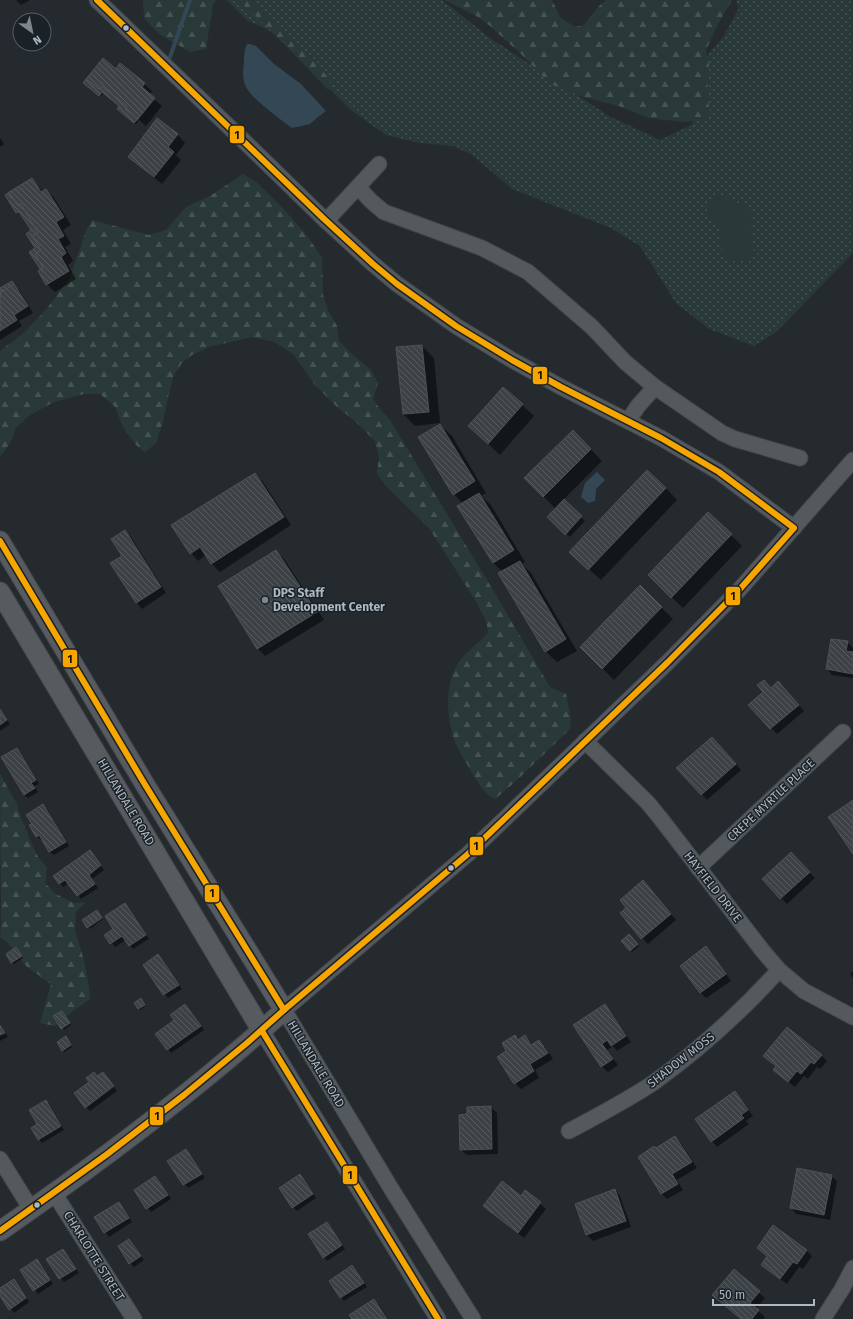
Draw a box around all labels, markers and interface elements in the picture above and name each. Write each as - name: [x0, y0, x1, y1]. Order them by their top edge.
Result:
- north arrow: [12, 12, 52, 52]
- unlabelled marker: [121, 23, 131, 33]
- text: N: [31, 33, 44, 47]
- line badge: 1: [229, 125, 245, 144]
- text: 1: [234, 129, 240, 142]
- line badge: 1: [532, 366, 548, 385]
- text: 1: [537, 369, 543, 382]
- place label: DPS Staff Development Center: [273, 586, 385, 614]
- line badge: 1: [725, 586, 741, 606]
- text: 1: [730, 590, 736, 603]
- marker: DPS Staff Development Center: [260, 595, 270, 605]
- line badge: 1: [62, 649, 78, 668]
- text: 1: [67, 653, 73, 666]
- street label: HILLANDALE ROAD: [95, 756, 158, 848]
- street label: CREPE MYRTLE PLACE: [724, 756, 818, 844]
- line badge: 1: [469, 836, 484, 856]
- text: 1: [473, 840, 479, 853]
- street label: HAYFIELD DRIVE: [681, 849, 745, 925]
- unlabelled marker: [446, 863, 456, 873]
- line badge: 1: [204, 884, 220, 903]
- text: 1: [209, 887, 215, 900]
- street label: HILLANDALE ROAD: [285, 1018, 348, 1110]
- street label: SHADOW MOSS: [645, 1029, 718, 1091]
- line badge: 1: [149, 1106, 164, 1126]
- text: 1: [154, 1110, 160, 1123]
- line badge: 1: [342, 1165, 358, 1185]
- text: 1: [347, 1169, 353, 1182]
- unlabelled marker: [32, 1200, 42, 1210]
- street label: CHARLOTTE STREET: [61, 1209, 128, 1304]
- scale bar: [713, 1281, 814, 1307]
- text: 50 m: [719, 1288, 745, 1302]

